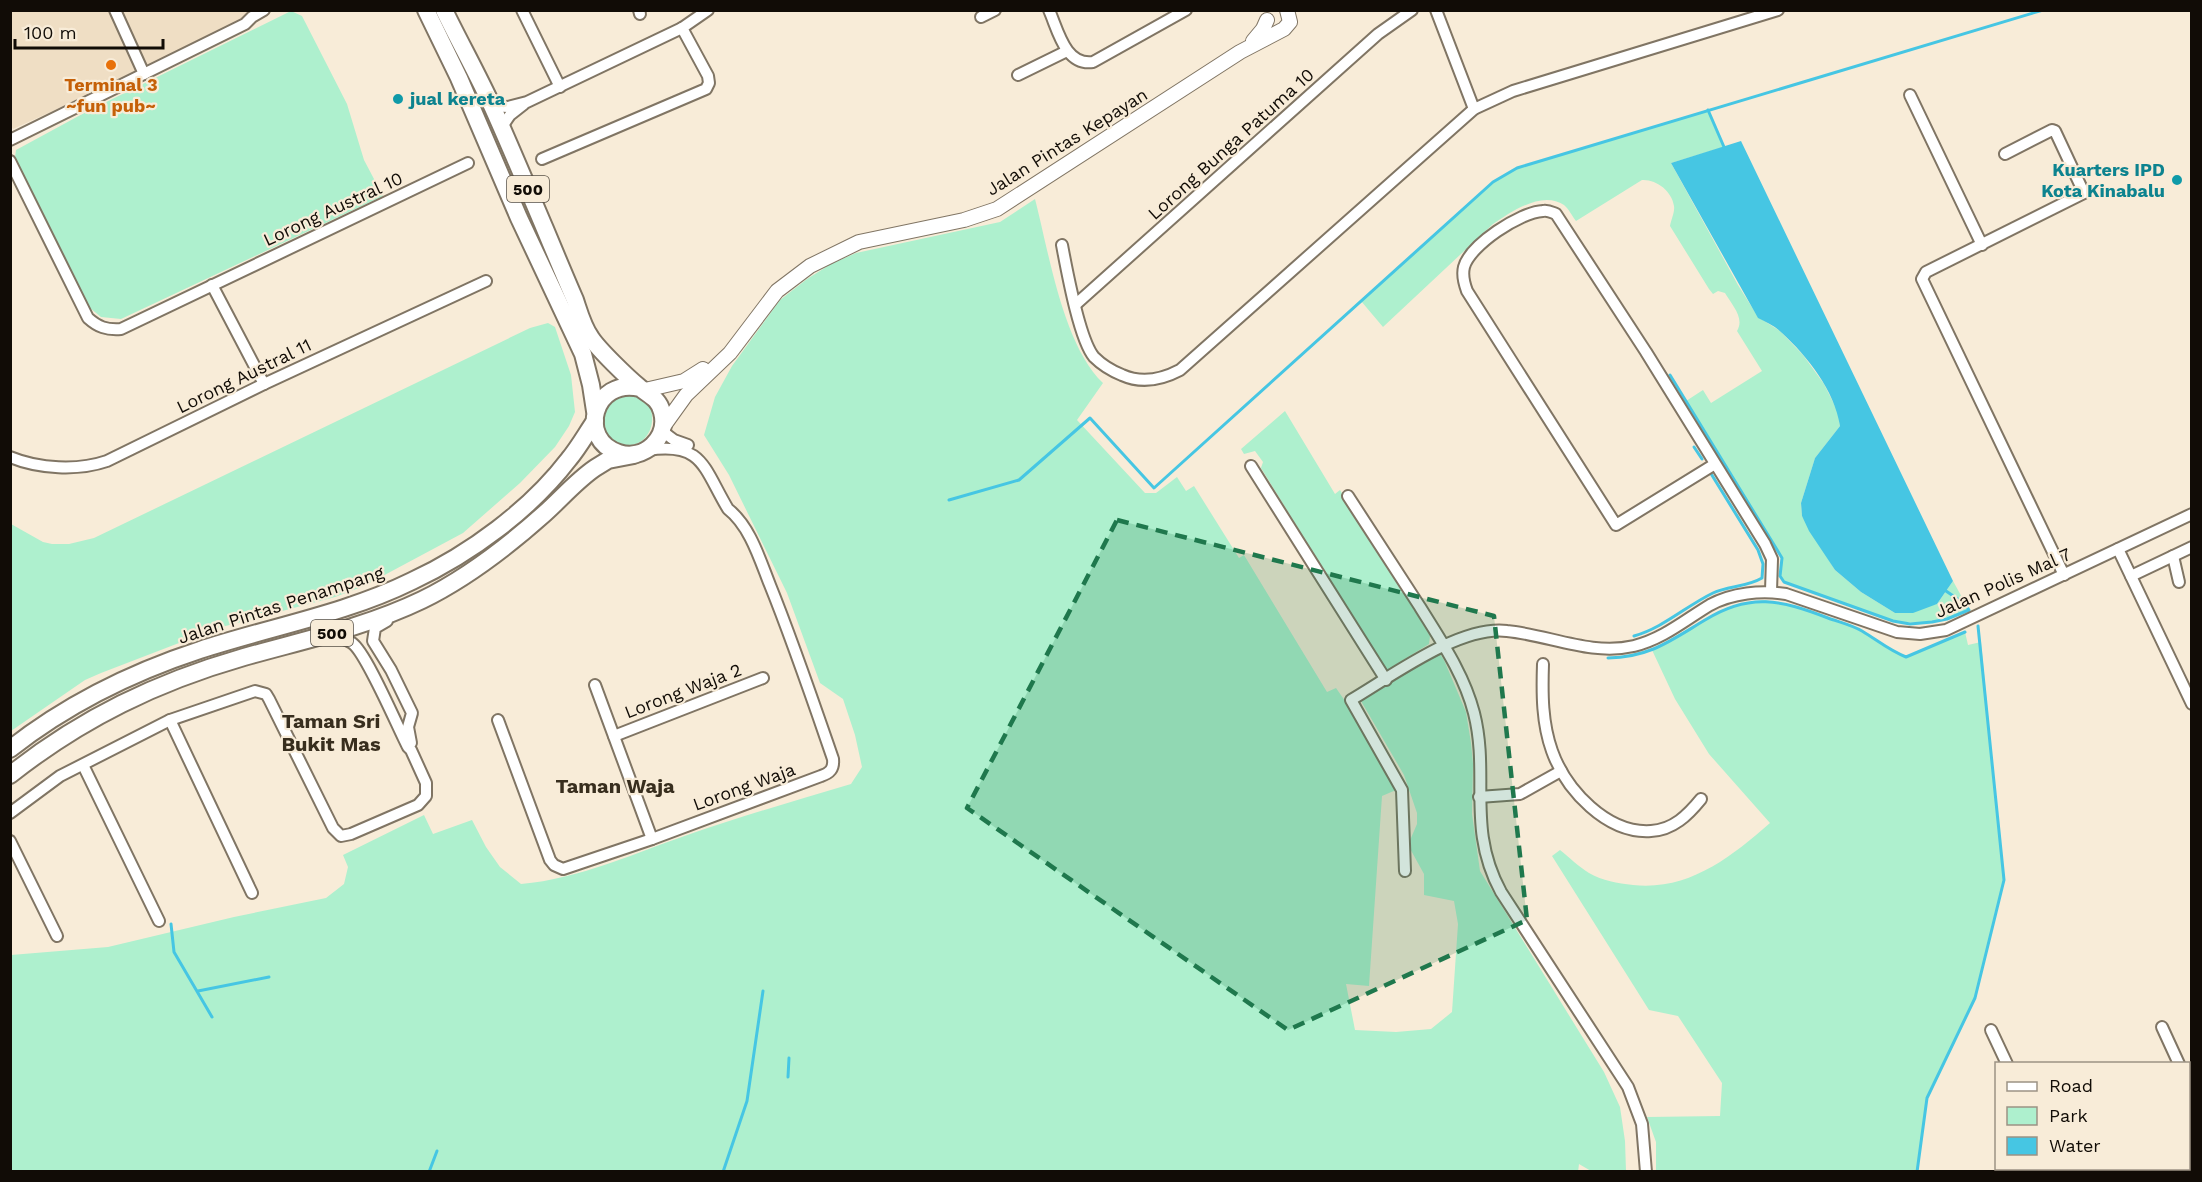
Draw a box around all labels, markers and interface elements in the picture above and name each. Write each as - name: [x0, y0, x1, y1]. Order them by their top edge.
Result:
- scale bar: [15, 12, 164, 50]
- text: 100 m: [24, 22, 77, 43]
- marker: Terminal 3 ~fun pub~: [104, 58, 118, 72]
- street label: Lorong Bunga Patuma 10: [1143, 64, 1318, 224]
- place label: Terminal 3 ~fun pub~: [64, 74, 158, 116]
- street label: Jalan Pintas Kepayan: [982, 83, 1151, 200]
- place label: jual kereta: [408, 88, 506, 109]
- marker: jual kereta: [391, 92, 405, 106]
- place label: Kuarters IPD Kota Kinabalu: [2041, 159, 2165, 201]
- street label: Lorong Austral 10: [260, 167, 406, 250]
- marker: Kuarters IPD Kota Kinabalu: [2170, 173, 2184, 187]
- road number: 500: [507, 176, 549, 202]
- street label: Lorong Austral 11: [173, 334, 315, 417]
- street label: Jalan Polis Mal 7: [1932, 543, 2074, 622]
- street label: Jalan Pintas Penampang: [175, 561, 387, 648]
- road number: 500: [311, 620, 353, 646]
- street label: Lorong Waja 2: [621, 659, 744, 722]
- district label: Taman Sri Bukit Mas: [281, 709, 381, 756]
- street label: Lorong Waja: [690, 758, 798, 815]
- district label: Taman Waja: [555, 774, 675, 798]
- legend: [1995, 1062, 2190, 1170]
- text: Road: [2049, 1075, 2093, 1096]
- text: Park: [2049, 1105, 2088, 1126]
- text: Water: [2049, 1135, 2101, 1156]

